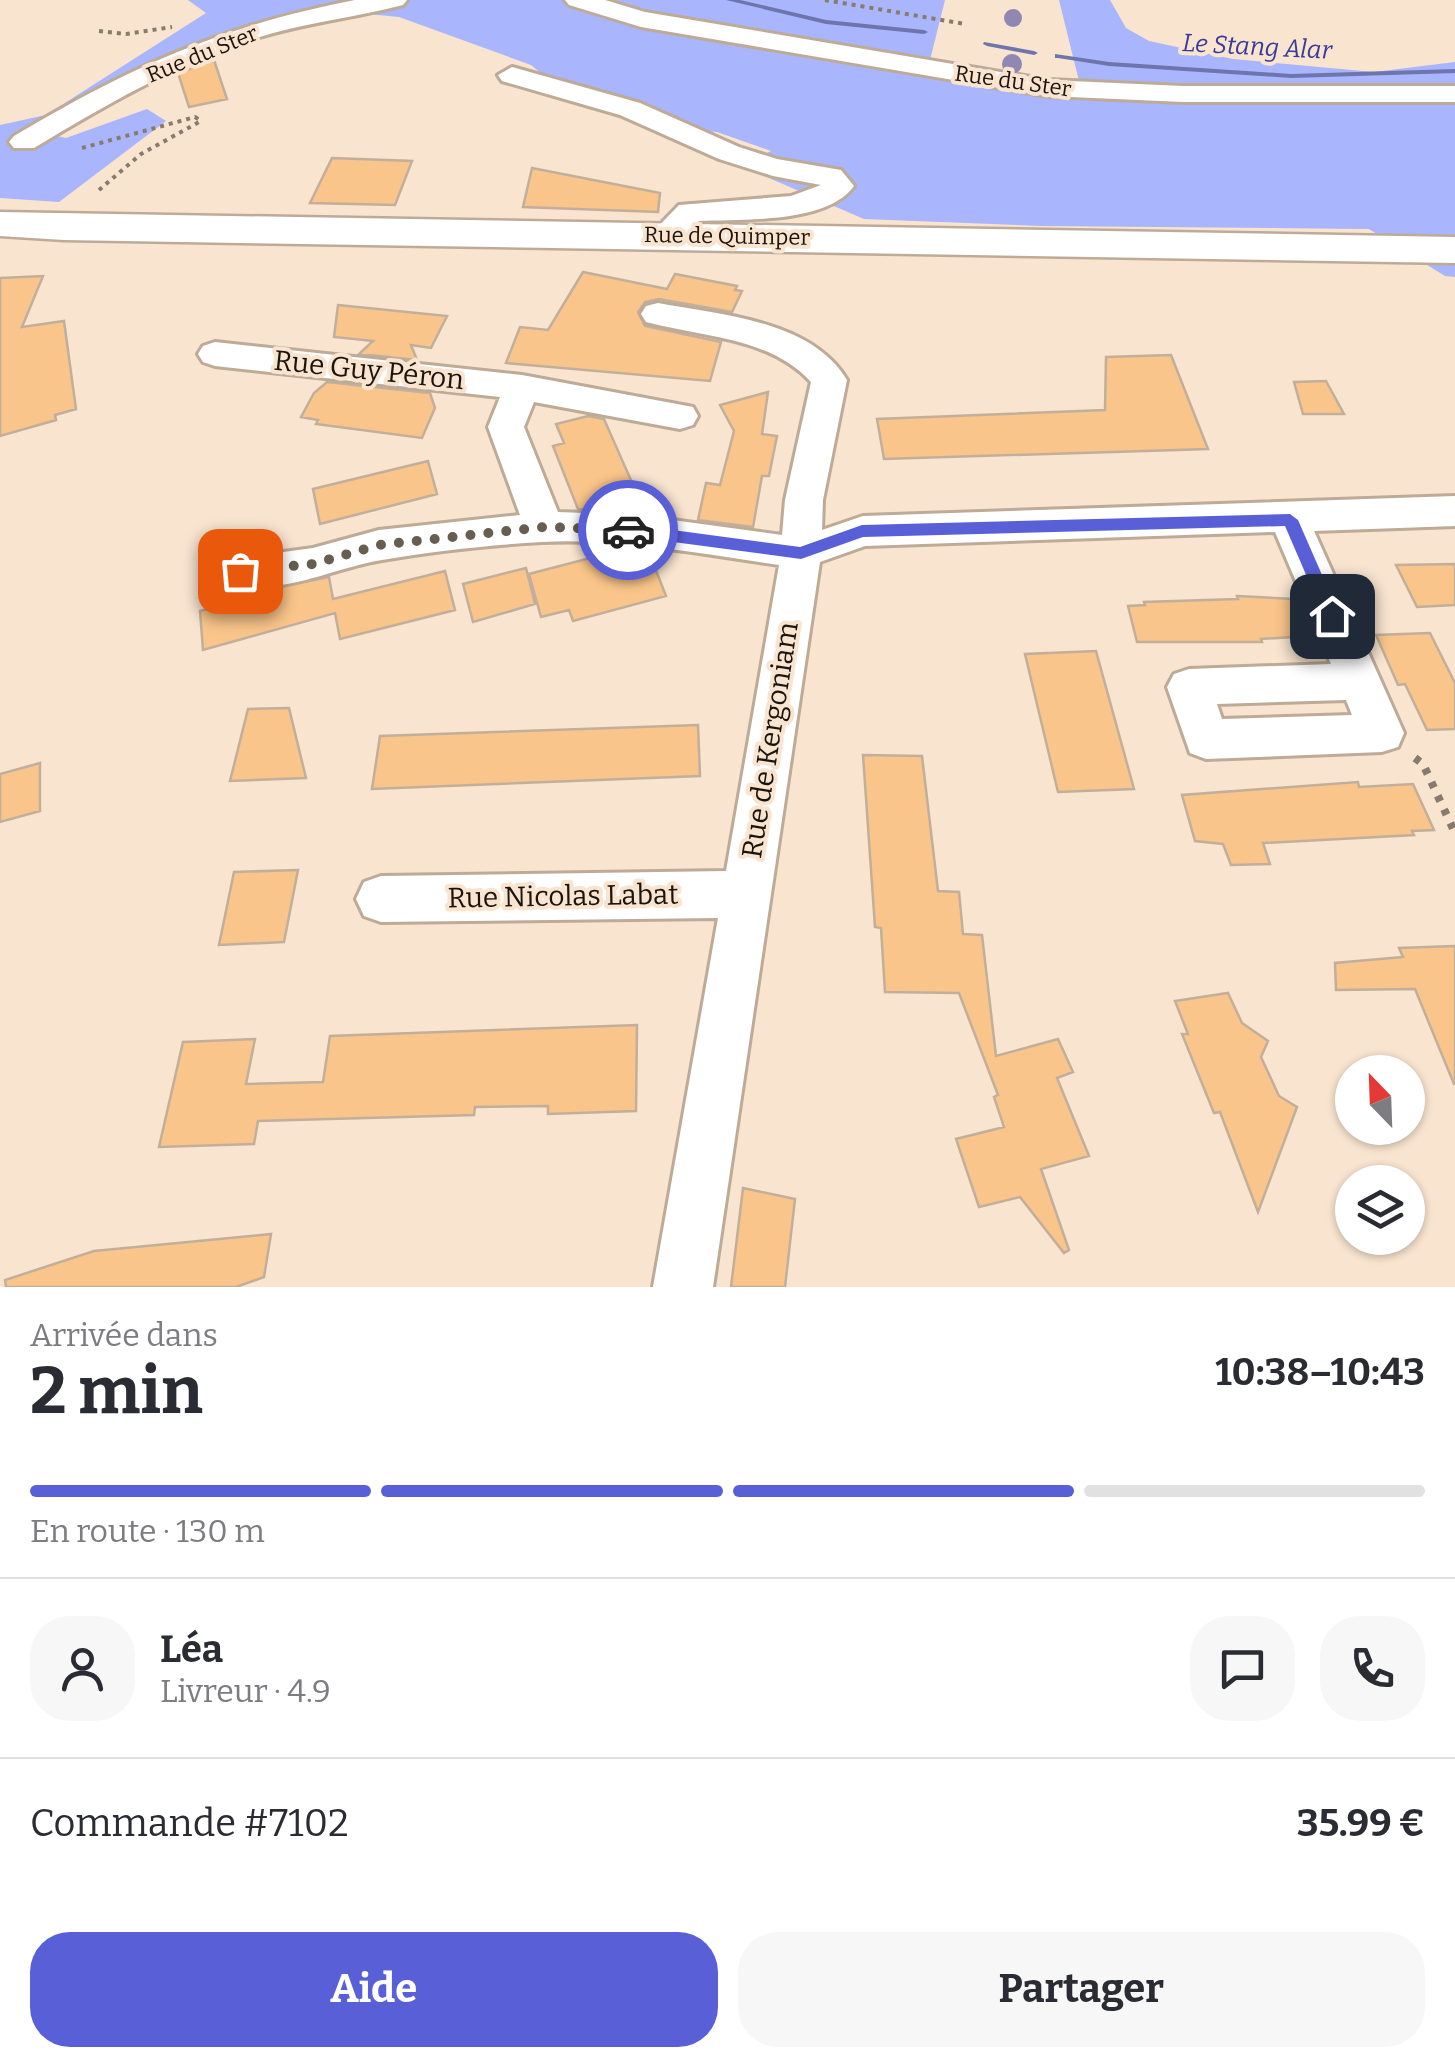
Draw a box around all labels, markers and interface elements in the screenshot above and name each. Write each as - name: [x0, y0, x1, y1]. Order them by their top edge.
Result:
- street label: Rue du Ster: [142, 19, 262, 89]
- water label: Le Stang Alar: [1181, 28, 1333, 66]
- street label: Rue du Ster: [953, 59, 1073, 103]
- street label: Rue de Quimper: [644, 221, 811, 251]
- street label: Rue Guy Péron: [272, 344, 466, 396]
- courier: [578, 480, 678, 580]
- icon: car: [601, 503, 656, 558]
- pin: [198, 529, 283, 614]
- icon: bag: [213, 544, 268, 599]
- pin: [1290, 574, 1375, 659]
- icon: home: [1305, 589, 1360, 644]
- street label: Rue de Kergoniam: [735, 619, 805, 860]
- street label: Rue Nicolas Labat: [447, 877, 679, 915]
- north arrow: [1335, 1055, 1425, 1145]
- map controls: [1335, 1055, 1425, 1255]
- button: layers: [1335, 1165, 1425, 1255]
- text: Arrivée dans: [30, 1316, 218, 1354]
- text: 10:38–10:43: [1215, 1349, 1425, 1395]
- text: 2 min: [30, 1352, 203, 1430]
- text: En route · 130 m: [30, 1512, 265, 1550]
- button: person: [30, 1616, 135, 1721]
- button: chat: [1190, 1616, 1295, 1721]
- button: phone: [1320, 1616, 1425, 1721]
- text: Léa: [160, 1626, 223, 1672]
- text: Livreur · 4.9: [160, 1672, 331, 1710]
- text: Commande #7102: [30, 1800, 349, 1846]
- text: 35.99 €: [1297, 1800, 1425, 1846]
- button: Aide: [30, 1932, 718, 2047]
- button: Partager: [738, 1932, 1425, 2047]

